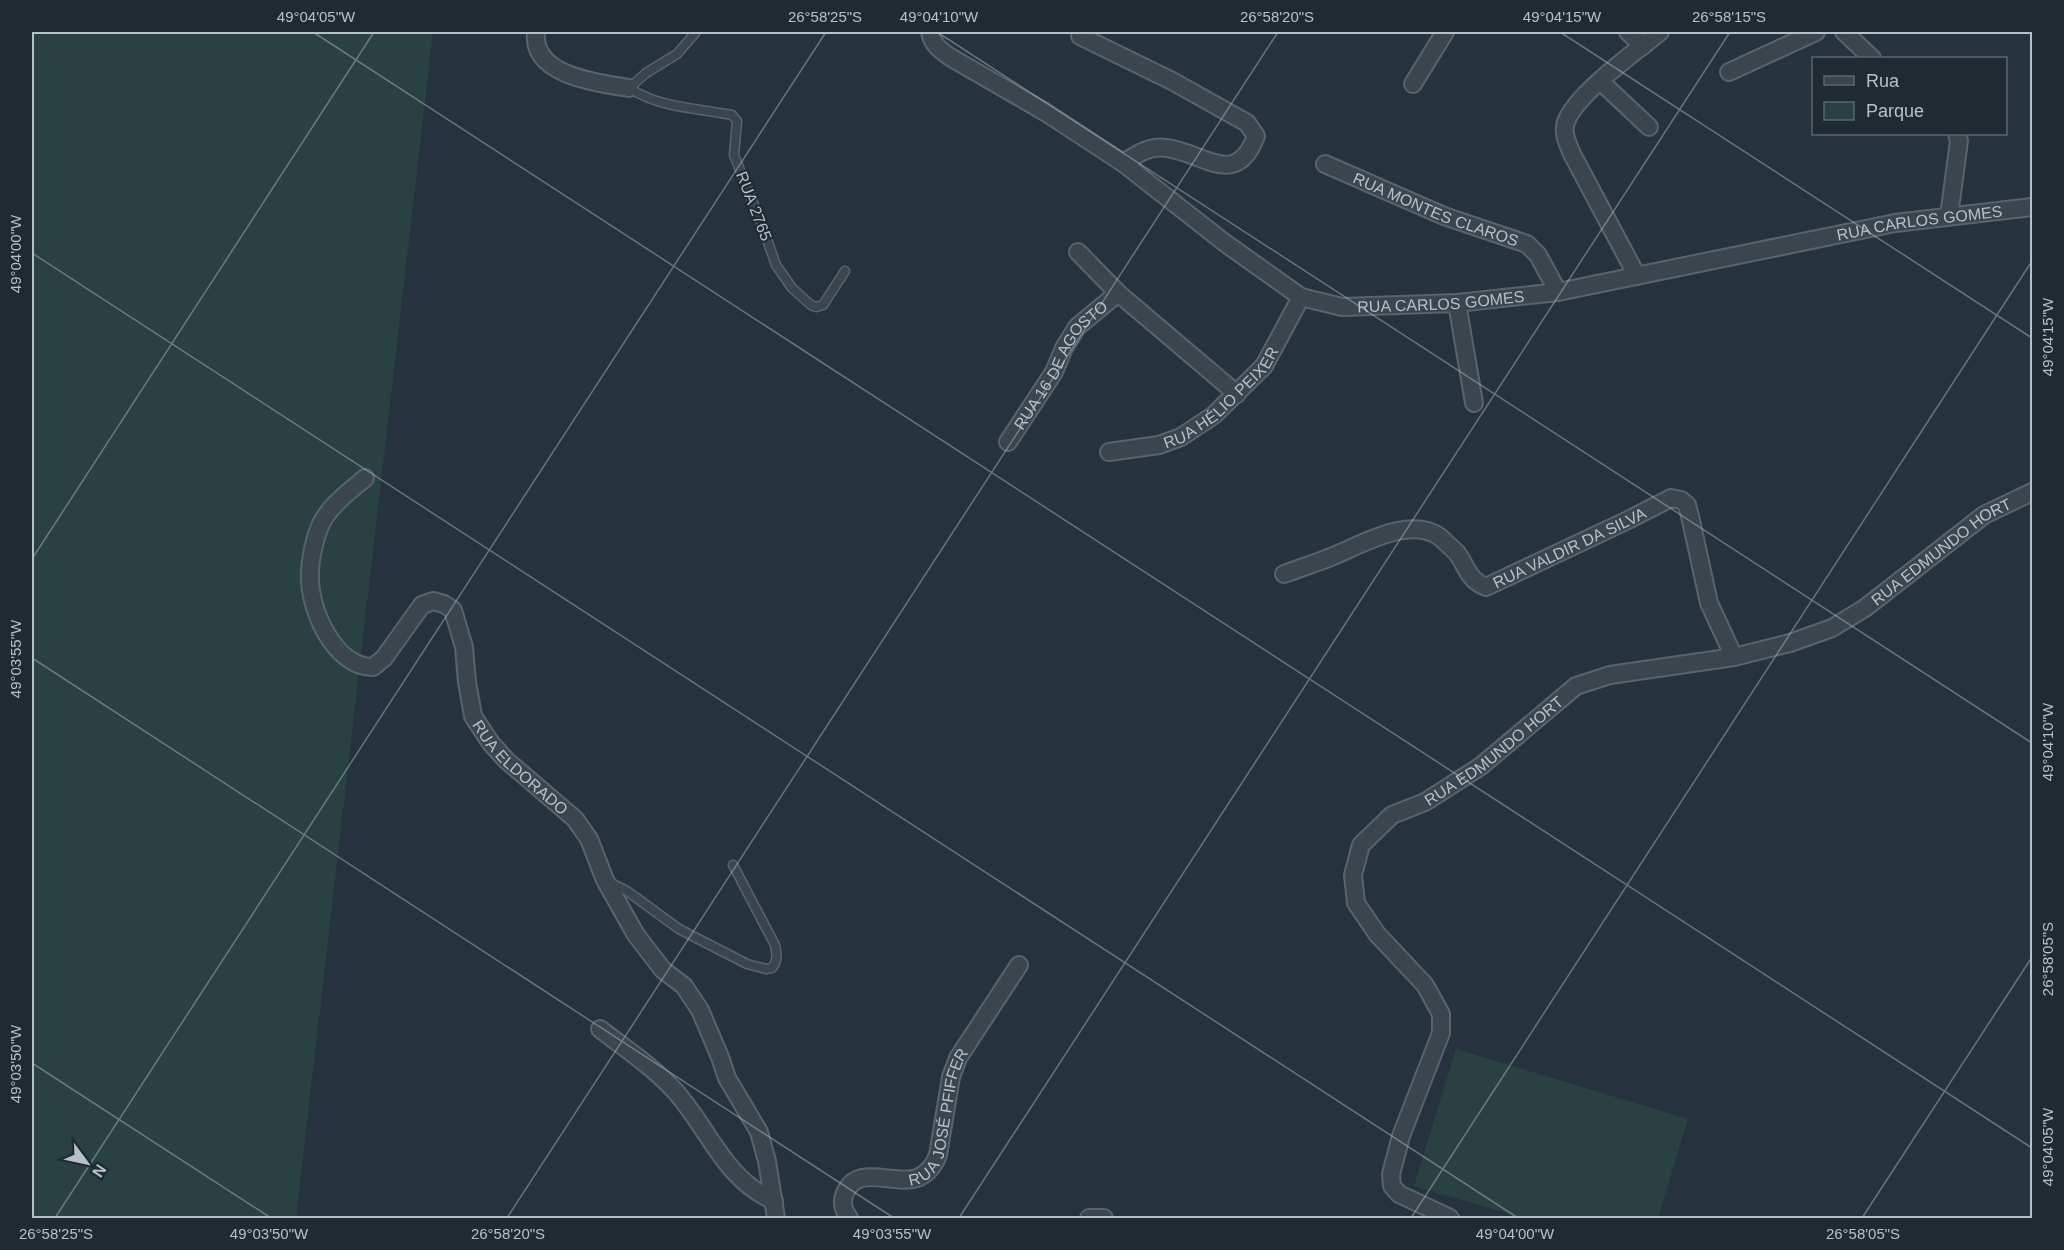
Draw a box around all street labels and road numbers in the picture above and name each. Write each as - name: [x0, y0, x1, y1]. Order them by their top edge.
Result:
- street label: RUA 2765: [733, 169, 775, 243]
- street label: RUA MONTES CLAROS: [1351, 169, 1521, 249]
- street label: RUA CARLOS GOMES: [1835, 202, 2003, 243]
- street label: RUA CARLOS GOMES: [1357, 287, 1525, 315]
- street label: RUA 16 DE AGOSTO: [1010, 297, 1110, 432]
- street label: RUA HÉLIO PEIXER: [1161, 344, 1281, 451]
- street label: RUA EDMUNDO HORT: [1868, 495, 2014, 608]
- street label: RUA VALDIR DA SILVA: [1490, 504, 1649, 591]
- street label: RUA EDMUNDO HORT: [1421, 692, 1566, 809]
- street label: RUA ELDORADO: [470, 717, 571, 818]
- street label: RUA JOSÉ PFIFFER: [907, 1045, 971, 1188]

